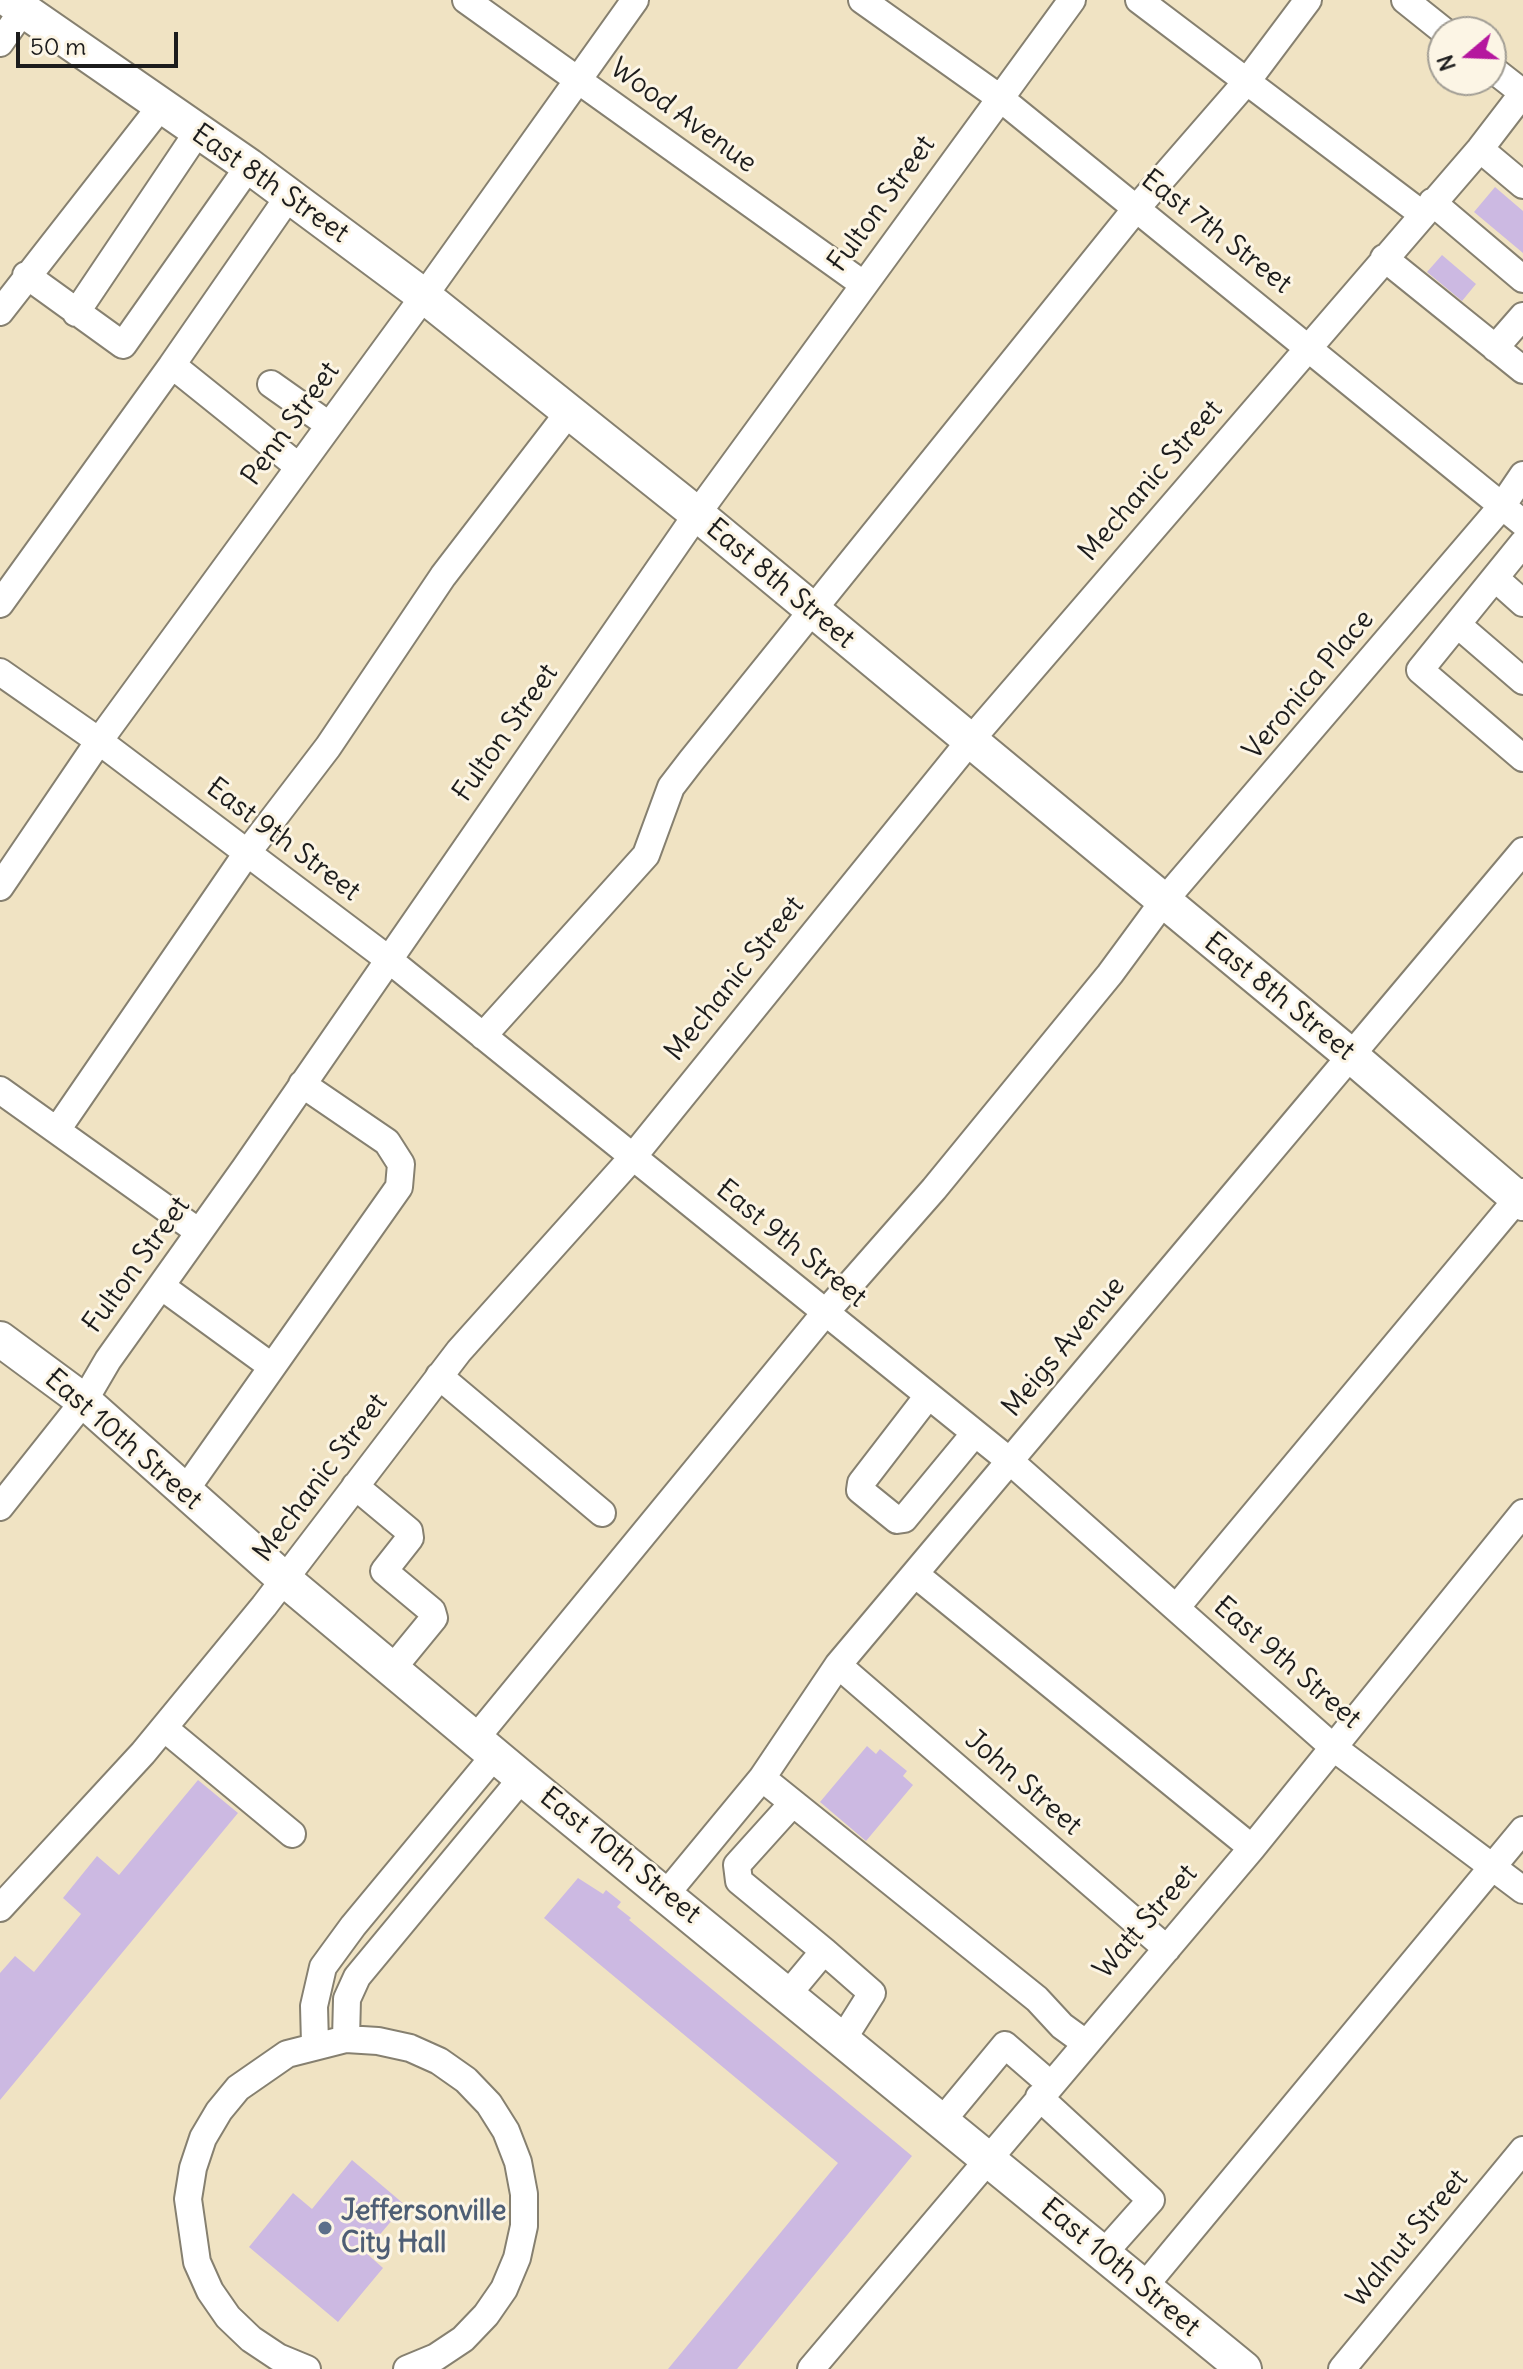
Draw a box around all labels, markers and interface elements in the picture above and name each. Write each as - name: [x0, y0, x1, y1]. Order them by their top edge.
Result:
- scale bar: [20, 16, 182, 66]
- north arrow: [1427, 16, 1507, 96]
- text: 50 m: [30, 31, 86, 61]
- text: N: [1430, 51, 1462, 75]
- street label: Wood Avenue: [603, 52, 763, 180]
- street label: East 8th Street: [185, 117, 355, 251]
- street label: Fulton Street: [821, 129, 943, 279]
- street label: East 7th Street: [1134, 163, 1298, 301]
- street label: Penn Street: [235, 356, 347, 492]
- street label: Mechanic Street: [1072, 394, 1230, 568]
- street label: East 8th Street: [699, 512, 861, 656]
- street label: Veronica Place: [1237, 603, 1381, 767]
- street label: Fulton Street: [446, 658, 566, 808]
- street label: East 9th Street: [199, 771, 367, 909]
- street label: Mechanic Street: [658, 890, 812, 1068]
- street label: East 8th Street: [1197, 926, 1361, 1068]
- street label: East 9th Street: [709, 1173, 873, 1315]
- street label: Fulton Street: [76, 1190, 198, 1340]
- street label: Meigs Avenue: [996, 1270, 1132, 1424]
- street label: East 10th Street: [37, 1363, 209, 1517]
- street label: Mechanic Street: [247, 1387, 395, 1569]
- street label: East 9th Street: [1207, 1590, 1367, 1736]
- street label: John Street: [958, 1723, 1088, 1843]
- street label: East 10th Street: [533, 1781, 707, 1931]
- street label: Watt Street: [1087, 1858, 1205, 1986]
- street label: Walnut Street: [1340, 2163, 1476, 2315]
- street label: East 10th Street: [1034, 2192, 1206, 2344]
- place label: Jeffersonville City Hall: [341, 2195, 506, 2261]
- marker: Jeffersonville City Hall: [316, 2219, 334, 2237]

